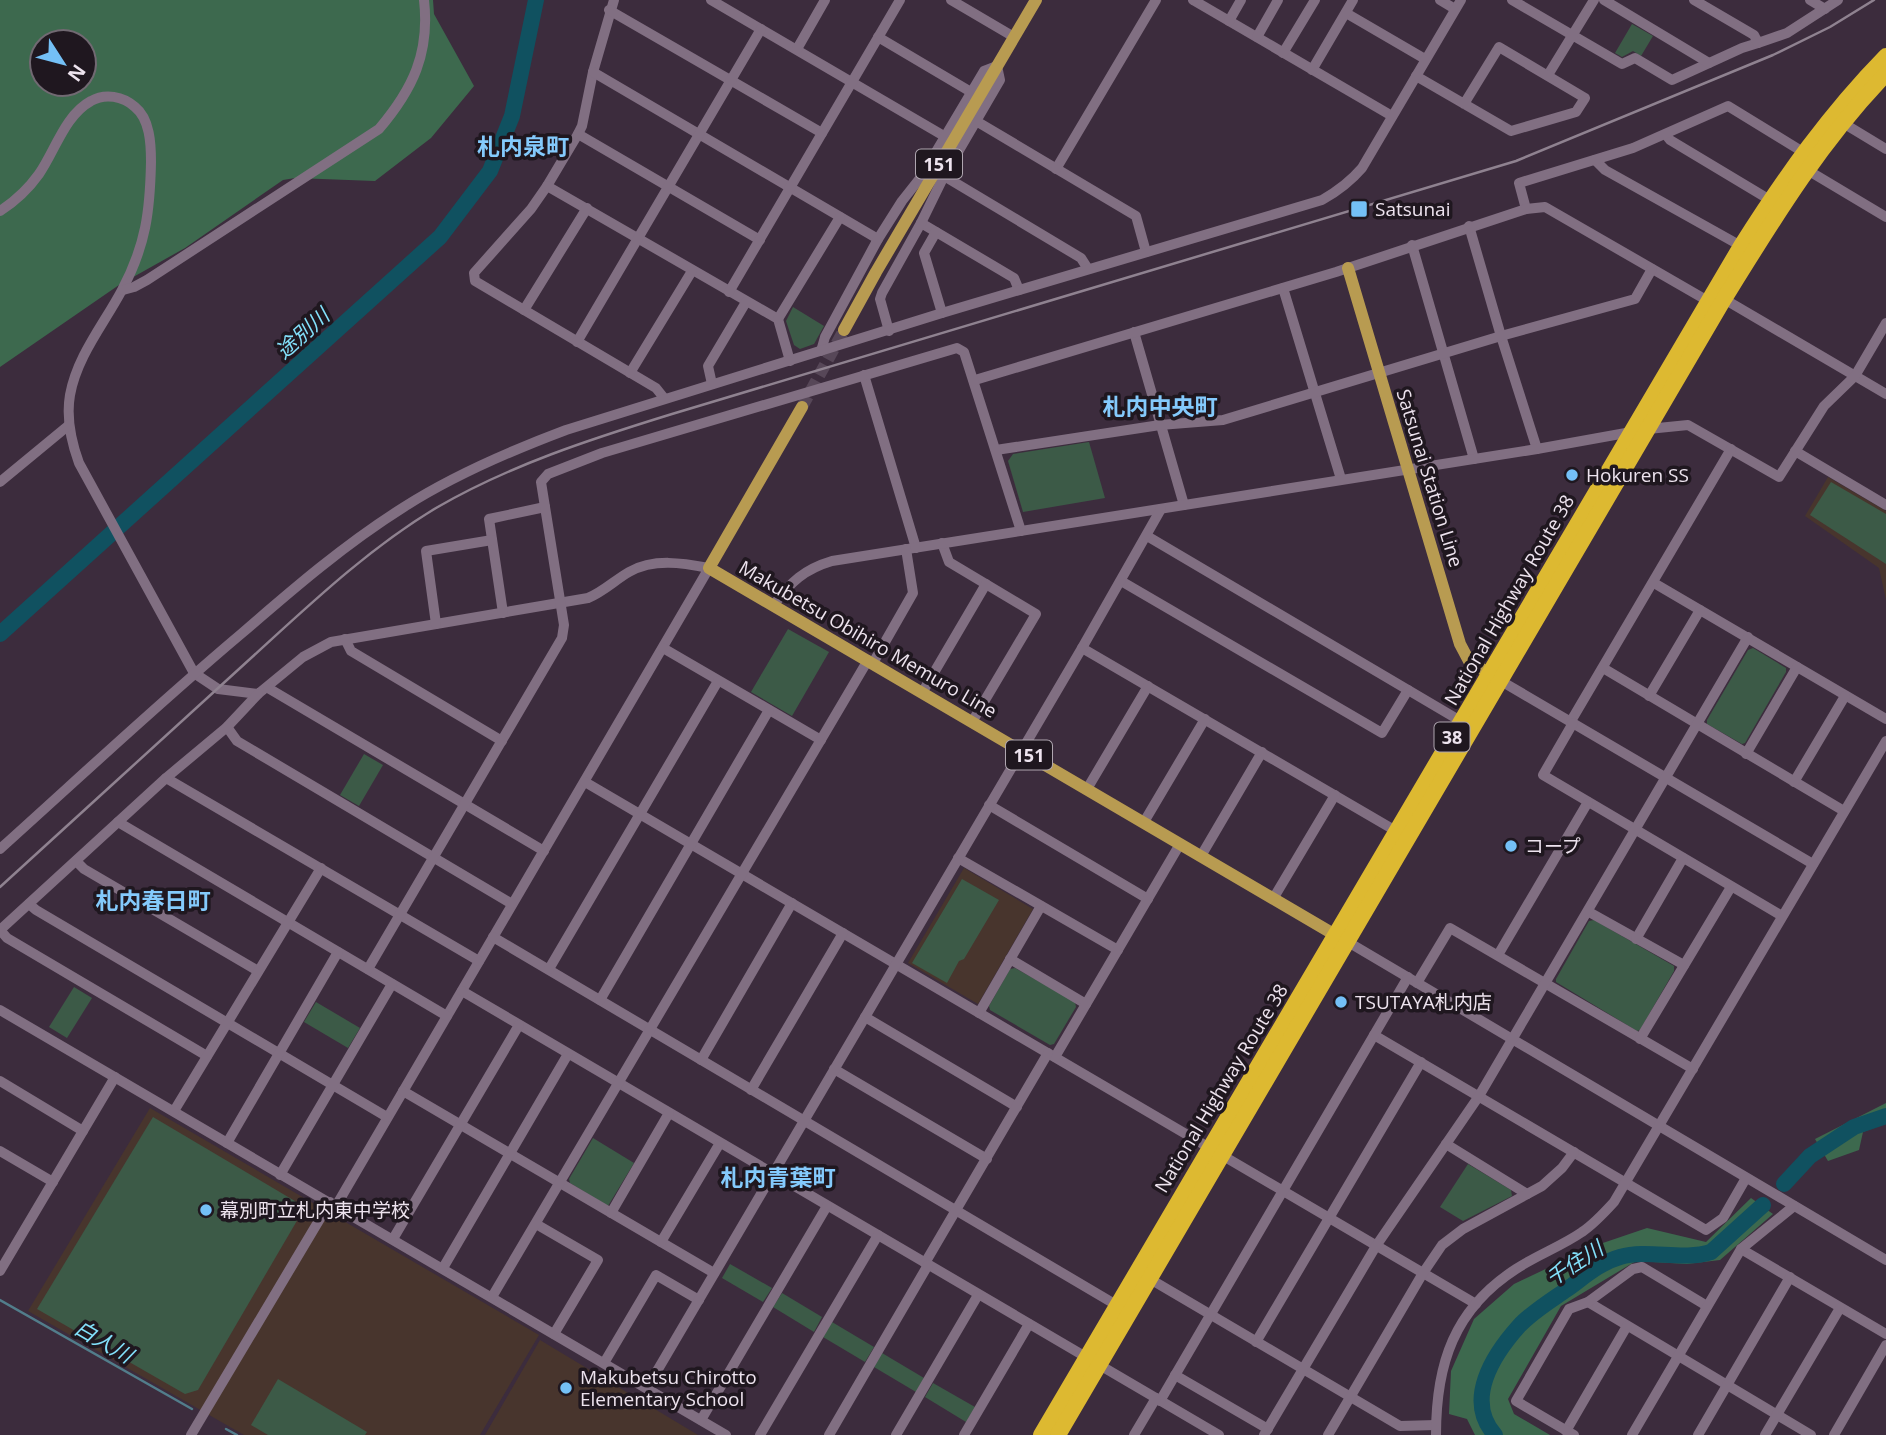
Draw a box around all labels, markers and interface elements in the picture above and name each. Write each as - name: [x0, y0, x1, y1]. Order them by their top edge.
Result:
- north arrow: [28, 28, 98, 98]
- text: N: [62, 59, 92, 87]
- district label: 札内泉町: [477, 130, 569, 162]
- road number: 151: [916, 149, 962, 178]
- place label: Satsunai: [1375, 196, 1450, 222]
- marker: Satsunai: [1349, 199, 1369, 219]
- water label: 途別川: [269, 300, 336, 364]
- street label: Satsunai Station Line: [1391, 386, 1469, 570]
- district label: 札内中央町: [1103, 390, 1218, 422]
- place label: Hokuren SS: [1586, 462, 1689, 488]
- marker: Hokuren SS: [1564, 467, 1580, 483]
- street label: National Highway Route 38: [1438, 490, 1580, 710]
- street label: Makubetsu Obihiro Memuro Line: [734, 554, 1002, 724]
- road number: 38: [1434, 722, 1470, 752]
- road number: 151: [1006, 740, 1052, 770]
- place label: コープ: [1525, 833, 1581, 859]
- marker: コープ: [1503, 838, 1519, 854]
- district label: 札内春日町: [96, 884, 211, 916]
- street label: National Highway Route 38: [1148, 979, 1294, 1197]
- place label: TSUTAYA札内店: [1355, 989, 1492, 1015]
- marker: TSUTAYA札内店: [1333, 994, 1349, 1010]
- district label: 札内青葉町: [721, 1161, 836, 1193]
- place label: 幕別町立札内東中学校: [220, 1197, 410, 1223]
- marker: 幕別町立札内東中学校: [198, 1202, 214, 1218]
- water label: 千住川: [1540, 1233, 1610, 1292]
- water label: 白人川: [70, 1313, 140, 1370]
- place label: Makubetsu Chirotto Elementary School: [580, 1364, 757, 1412]
- marker: Makubetsu Chirotto Elementary School: [558, 1380, 574, 1396]

